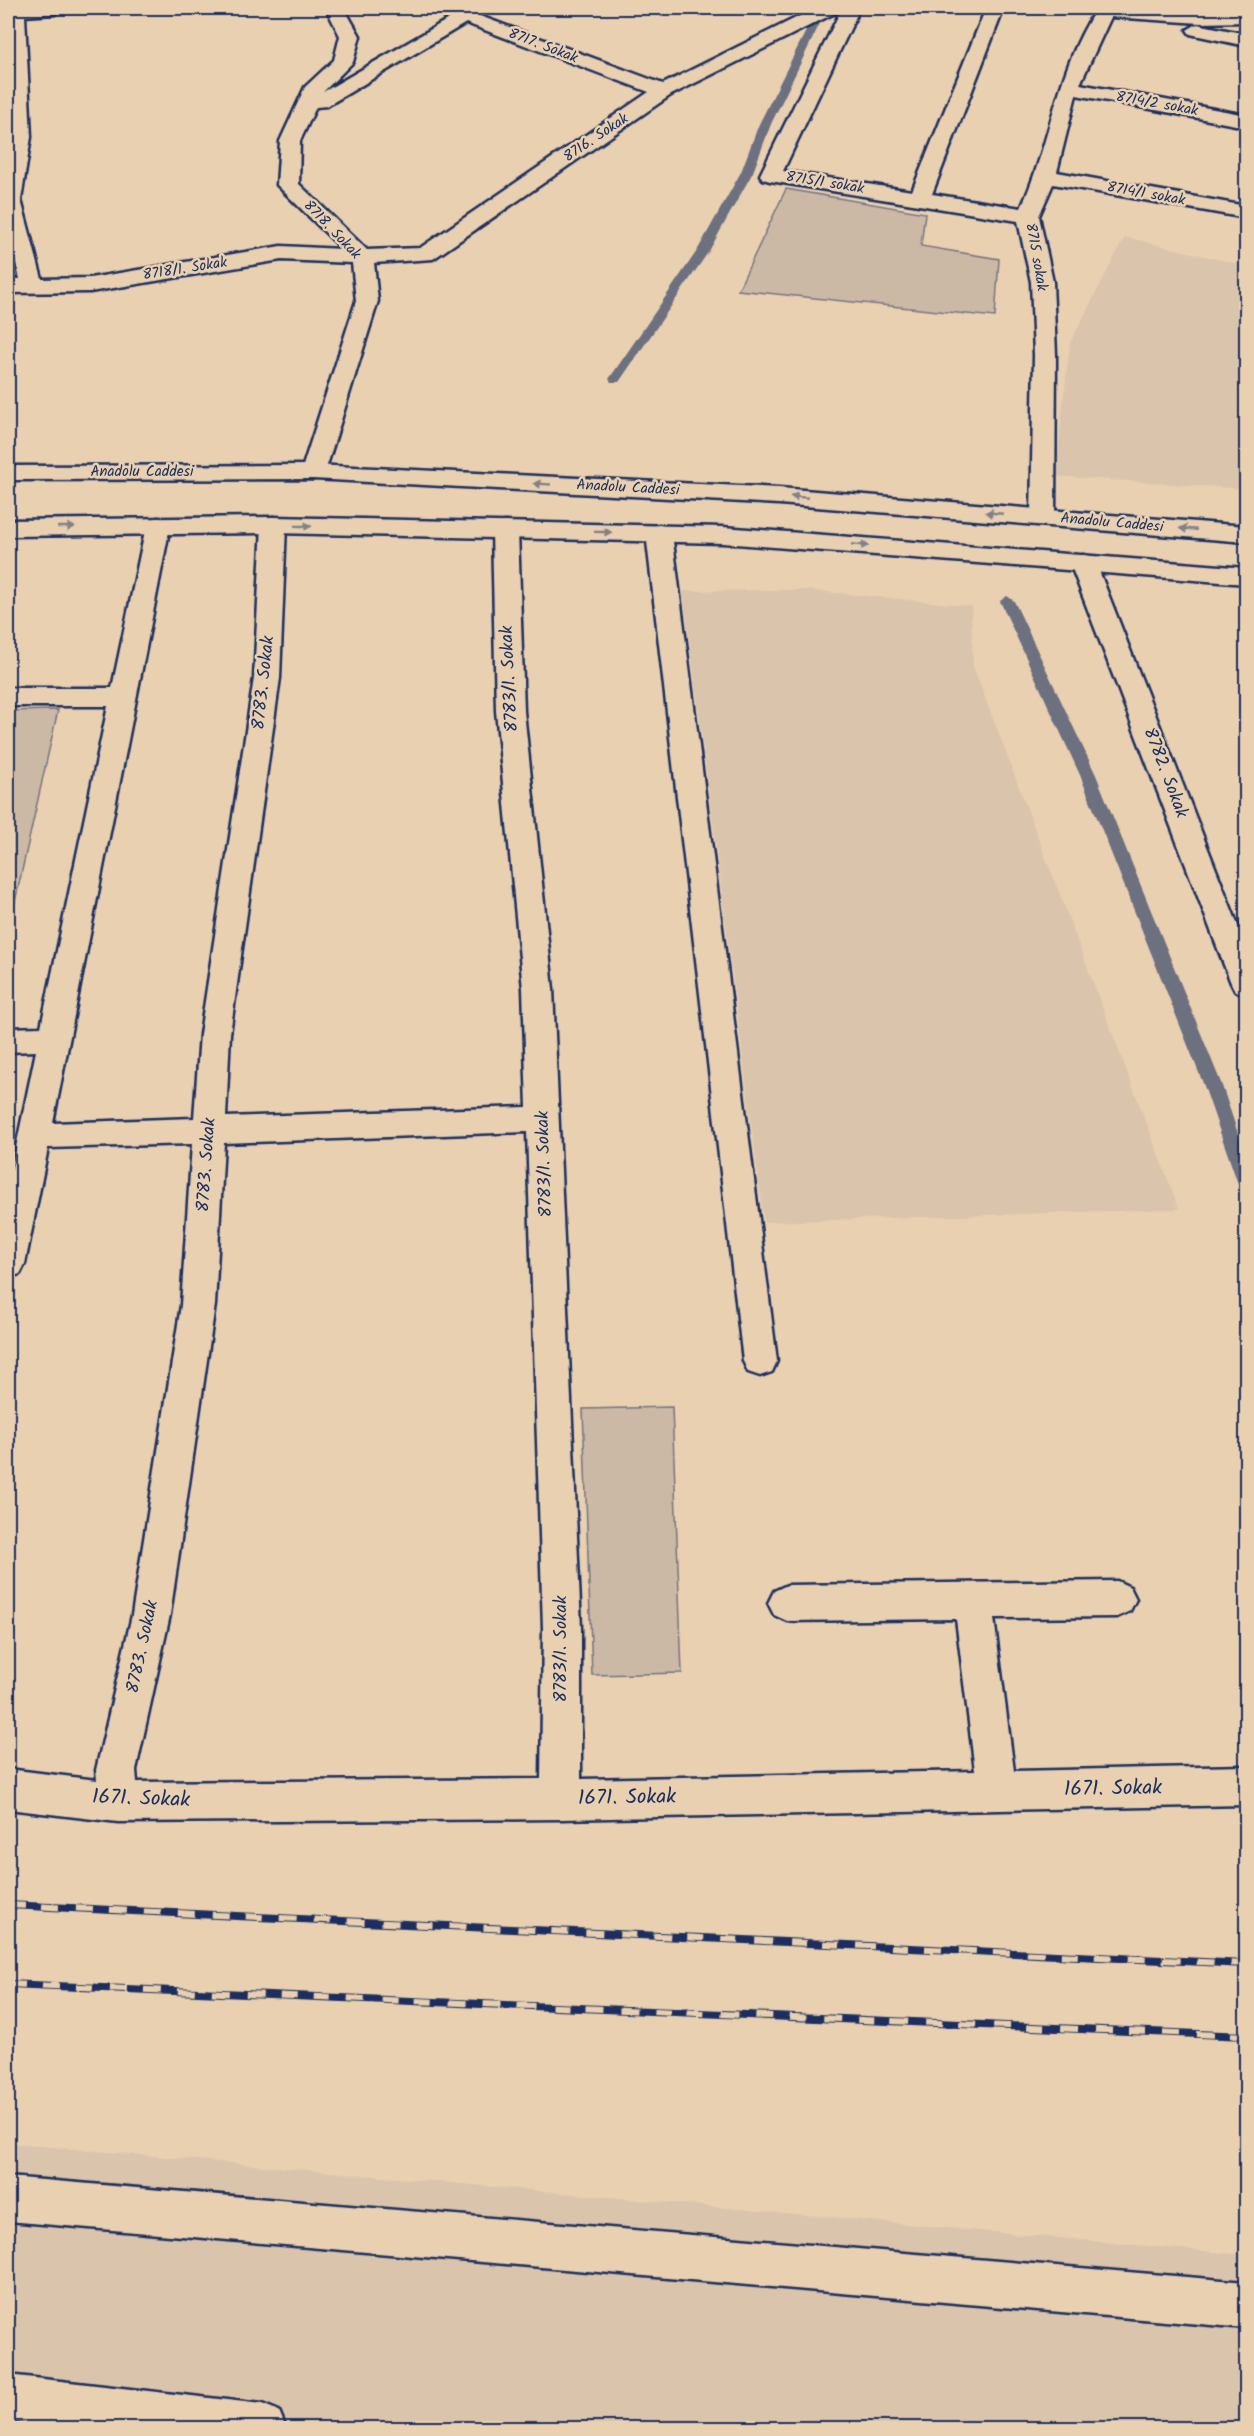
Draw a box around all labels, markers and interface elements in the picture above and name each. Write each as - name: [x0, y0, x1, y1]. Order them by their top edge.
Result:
- street label: 8717. Sokak: [505, 22, 582, 71]
- street label: 8714/2 sokak: [1114, 85, 1201, 123]
- street label: 8716. Sokak: [558, 107, 634, 169]
- street label: 8715/1 sokak: [784, 165, 867, 201]
- street label: 8714/1 sokak: [1105, 175, 1188, 213]
- street label: 8718. Sokak: [297, 195, 367, 266]
- street label: 8715 sokak: [1018, 221, 1054, 294]
- street label: 8718/1. Sokak: [141, 250, 230, 288]
- street label: Anadolu Caddesi: [90, 460, 195, 484]
- street label: Anadolu Caddesi: [576, 473, 681, 503]
- one-way arrow: [532, 479, 551, 488]
- one-way arrow: [790, 493, 809, 502]
- street label: Anadolu Caddesi: [1060, 507, 1166, 540]
- one-way arrow: [984, 508, 1003, 518]
- one-way arrow: [293, 521, 312, 531]
- one-way arrow: [56, 522, 75, 532]
- one-way arrow: [1179, 524, 1198, 534]
- one-way arrow: [593, 527, 612, 536]
- one-way arrow: [851, 541, 870, 550]
- street label: 8783/1. Sokak: [493, 624, 527, 733]
- street label: 8783. Sokak: [245, 634, 283, 732]
- street label: 8782. Sokak: [1134, 723, 1196, 823]
- street label: 8783/1. Sokak: [529, 1110, 561, 1218]
- street label: 8783. Sokak: [189, 1116, 225, 1213]
- street label: 8783/1. Sokak: [547, 1595, 576, 1702]
- street label: 8783. Sokak: [119, 1597, 167, 1696]
- street label: 1671. Sokak: [1064, 1772, 1163, 1806]
- street label: 1671. Sokak: [91, 1781, 191, 1817]
- street label: 1671. Sokak: [578, 1781, 677, 1815]

